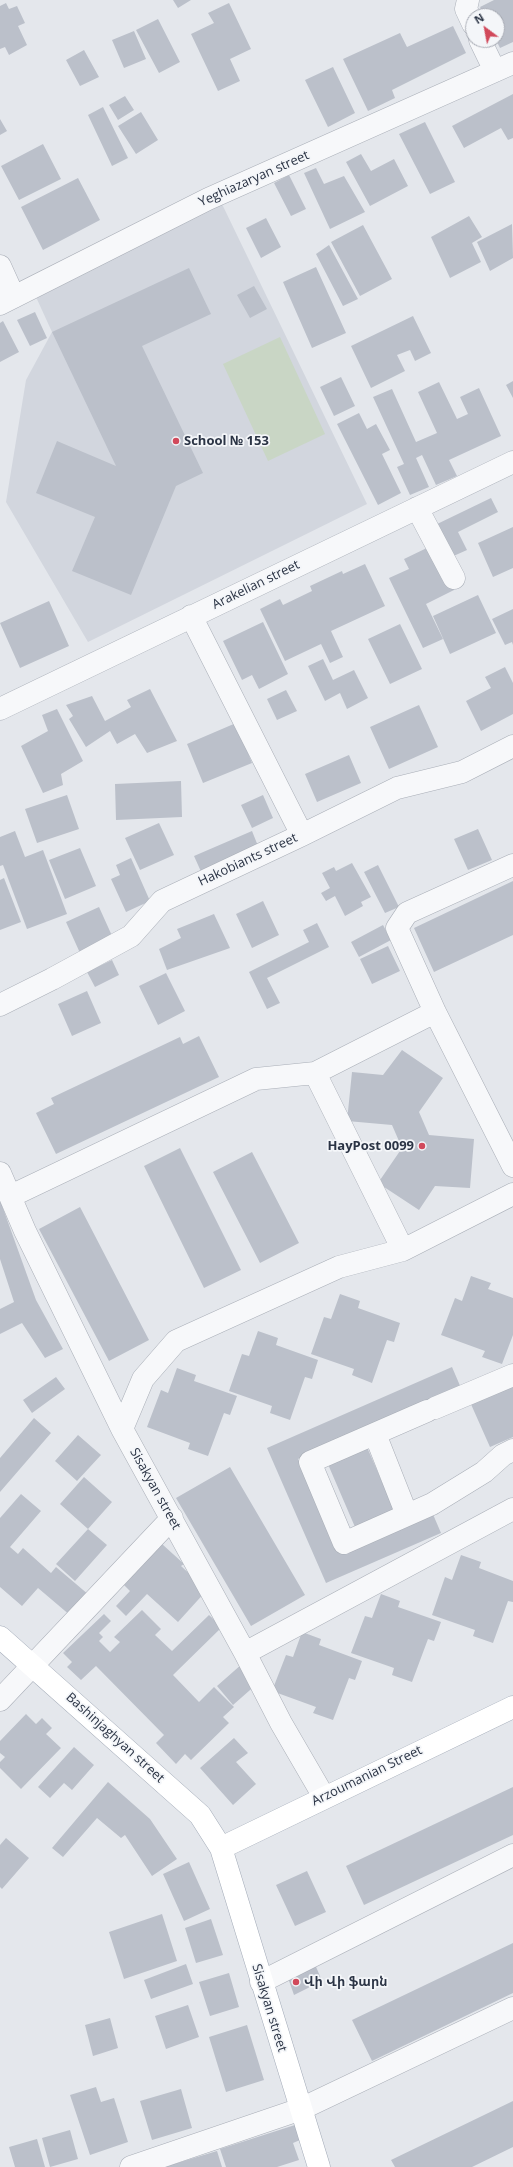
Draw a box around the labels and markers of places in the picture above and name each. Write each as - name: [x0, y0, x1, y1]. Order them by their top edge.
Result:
- place label: School № 153: [184, 433, 269, 449]
- marker: School № 153: [171, 436, 181, 446]
- place label: HayPost 0099: [327, 1138, 414, 1154]
- marker: HayPost 0099: [417, 1141, 427, 1151]
- place label: Վի Վի ֆարն: [304, 1974, 388, 1990]
- marker: Վի Վի ֆարն: [291, 1977, 301, 1987]

